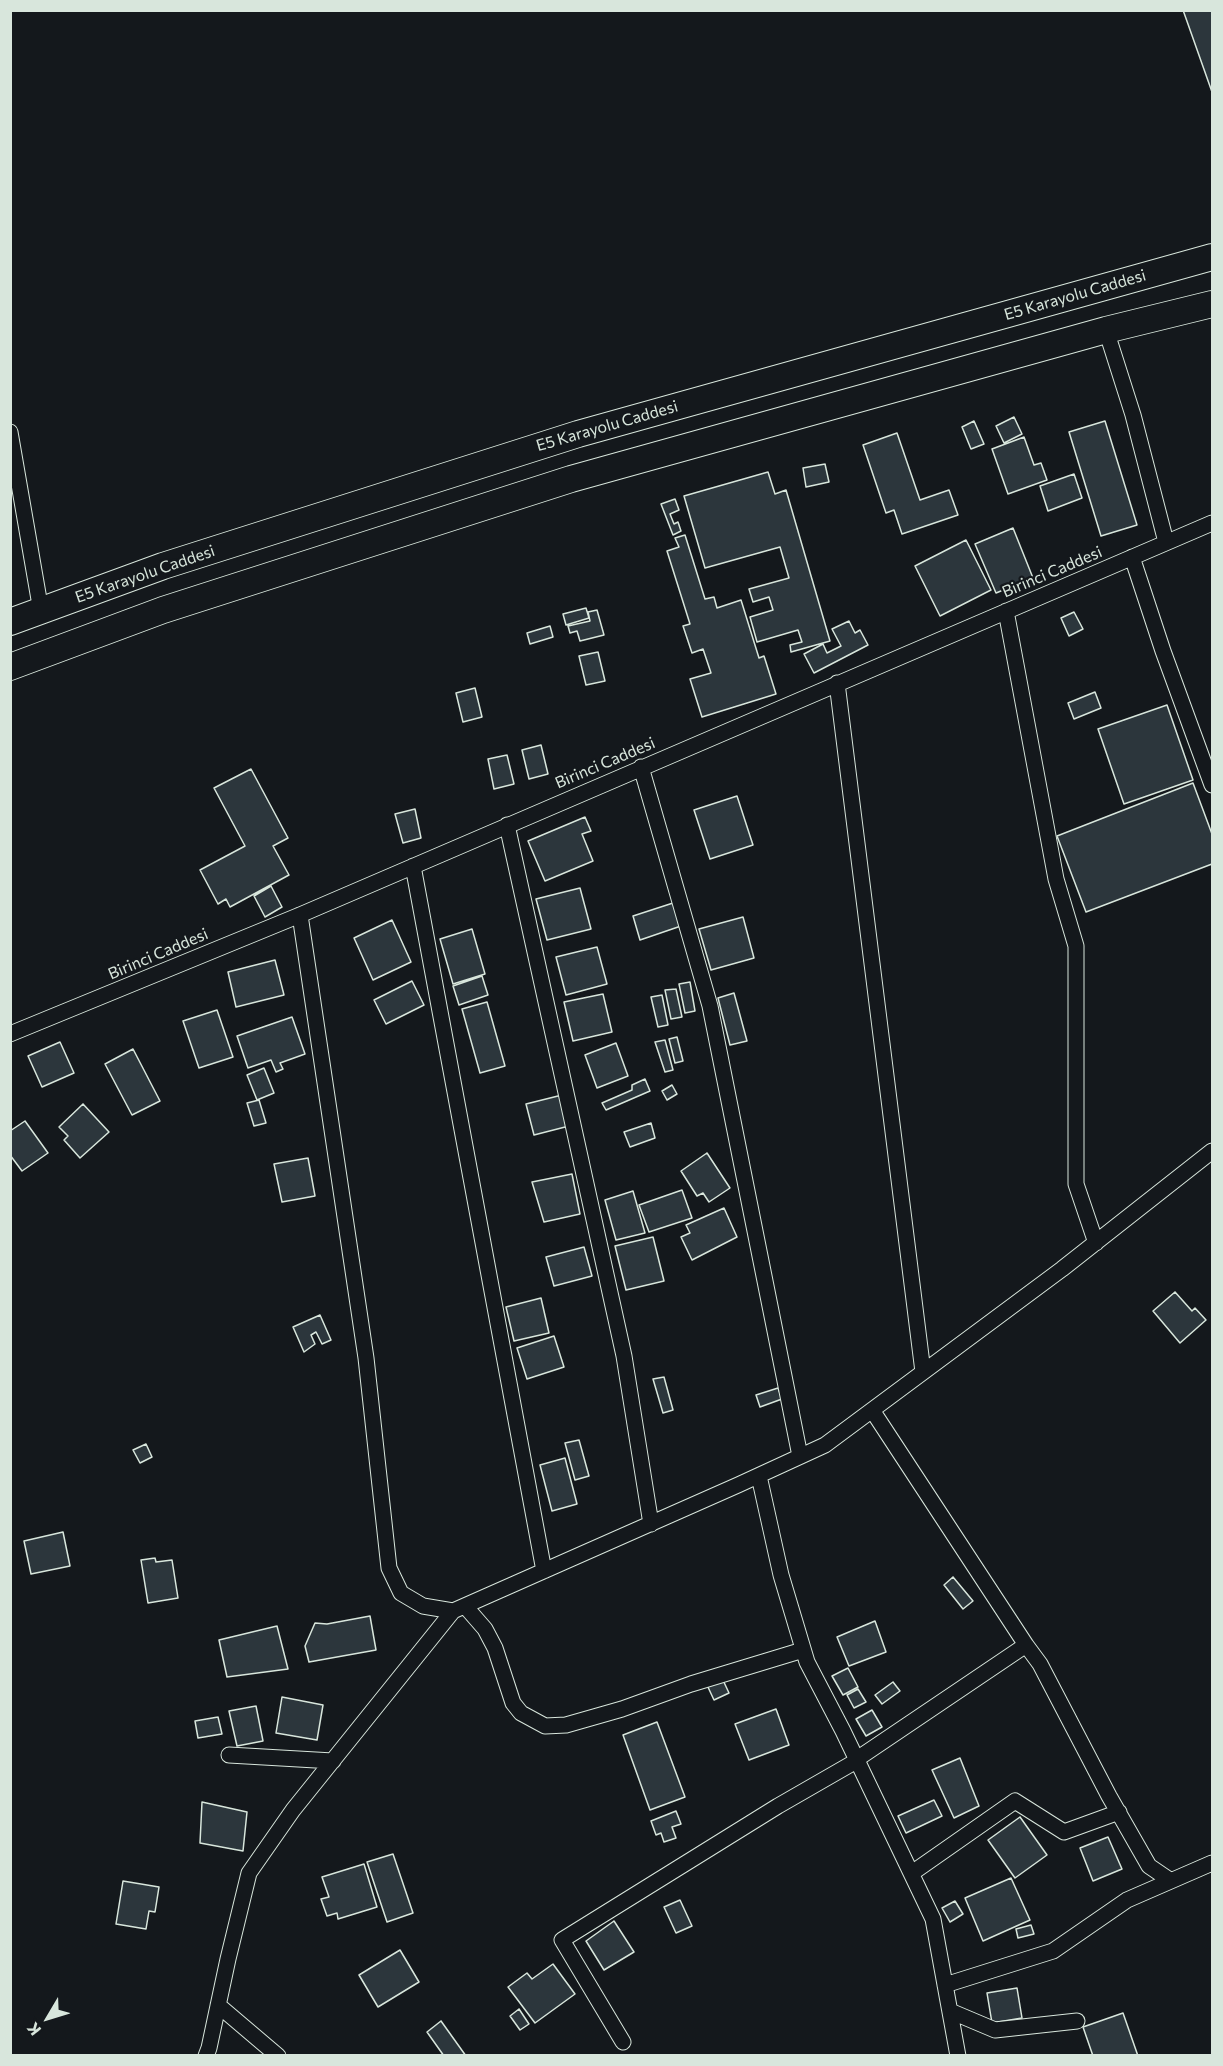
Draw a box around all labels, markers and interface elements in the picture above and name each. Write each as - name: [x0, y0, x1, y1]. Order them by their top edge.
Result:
- street label: E5 Karayolu Caddesi: [1002, 266, 1148, 324]
- street label: E5 Karayolu Caddesi: [534, 397, 680, 455]
- street label: E5 Karayolu Caddesi: [73, 541, 217, 607]
- street label: Birinci Caddesi: [999, 542, 1105, 602]
- street label: Birinci Caddesi: [552, 733, 658, 793]
- street label: Birinci Caddesi: [105, 924, 211, 984]
- north arrow: [18, 1988, 78, 2048]
- text: K: [22, 2019, 44, 2040]

